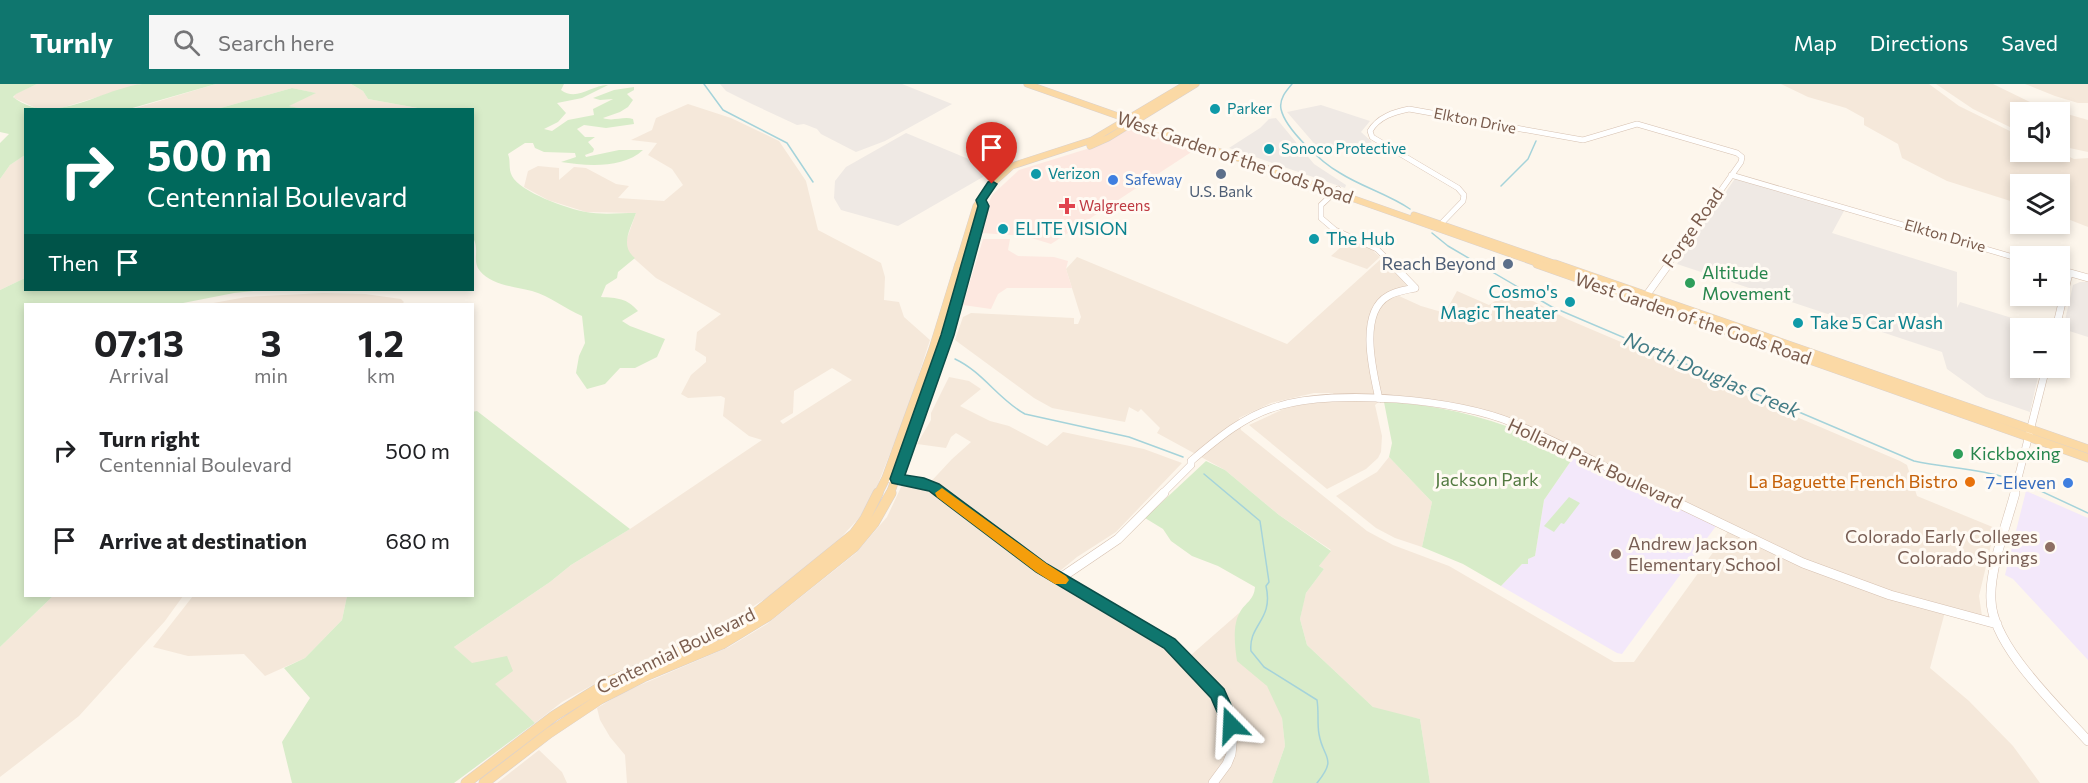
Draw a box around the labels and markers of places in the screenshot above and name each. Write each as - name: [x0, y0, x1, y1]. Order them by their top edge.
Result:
- place label: Parker: [1227, 99, 1272, 117]
- marker: Parker: [1208, 102, 1222, 116]
- pin: [966, 122, 1017, 184]
- place label: Sonoco Protective: [1281, 139, 1406, 157]
- marker: Sonoco Protective: [1262, 142, 1276, 156]
- place label: Verizon: [1048, 164, 1100, 182]
- marker: Verizon: [1029, 167, 1043, 181]
- marker: U.S. Bank: [1214, 167, 1228, 181]
- place label: Safeway: [1125, 170, 1182, 188]
- marker: Safeway: [1106, 173, 1120, 187]
- place label: U.S. Bank: [1189, 182, 1253, 200]
- place label: Walgreens: [1079, 196, 1150, 214]
- marker: Walgreens: [1060, 199, 1074, 213]
- place label: ELITE VISION: [1015, 217, 1128, 239]
- marker: ELITE VISION: [996, 222, 1010, 236]
- place label: The Hub: [1326, 227, 1395, 249]
- marker: The Hub: [1307, 232, 1321, 246]
- place label: Reach Beyond: [1382, 252, 1496, 274]
- marker: Reach Beyond: [1501, 257, 1515, 271]
- place label: Altitude Movement: [1702, 261, 1791, 304]
- marker: Altitude Movement: [1683, 276, 1697, 290]
- place label: Cosmo's Magic Theater: [1440, 280, 1558, 323]
- marker: Cosmo's Magic Theater: [1563, 295, 1577, 309]
- place label: Take 5 Car Wash: [1810, 311, 1943, 333]
- marker: Take 5 Car Wash: [1791, 316, 1805, 330]
- place label: Kickboxing: [1970, 442, 2061, 464]
- marker: Kickboxing: [1951, 447, 1965, 461]
- place label: La Baguette French Bistro: [1748, 470, 1958, 492]
- place label: 7-Eleven: [1986, 471, 2056, 493]
- marker: La Baguette French Bistro: [1963, 475, 1977, 489]
- marker: 7-Eleven: [2061, 476, 2075, 490]
- place label: Colorado Early Colleges Colorado Springs: [1845, 525, 2038, 568]
- place label: Andrew Jackson Elementary School: [1628, 532, 1781, 575]
- marker: Colorado Early Colleges Colorado Springs: [2043, 540, 2057, 554]
- marker: Andrew Jackson Elementary School: [1609, 547, 1623, 561]

